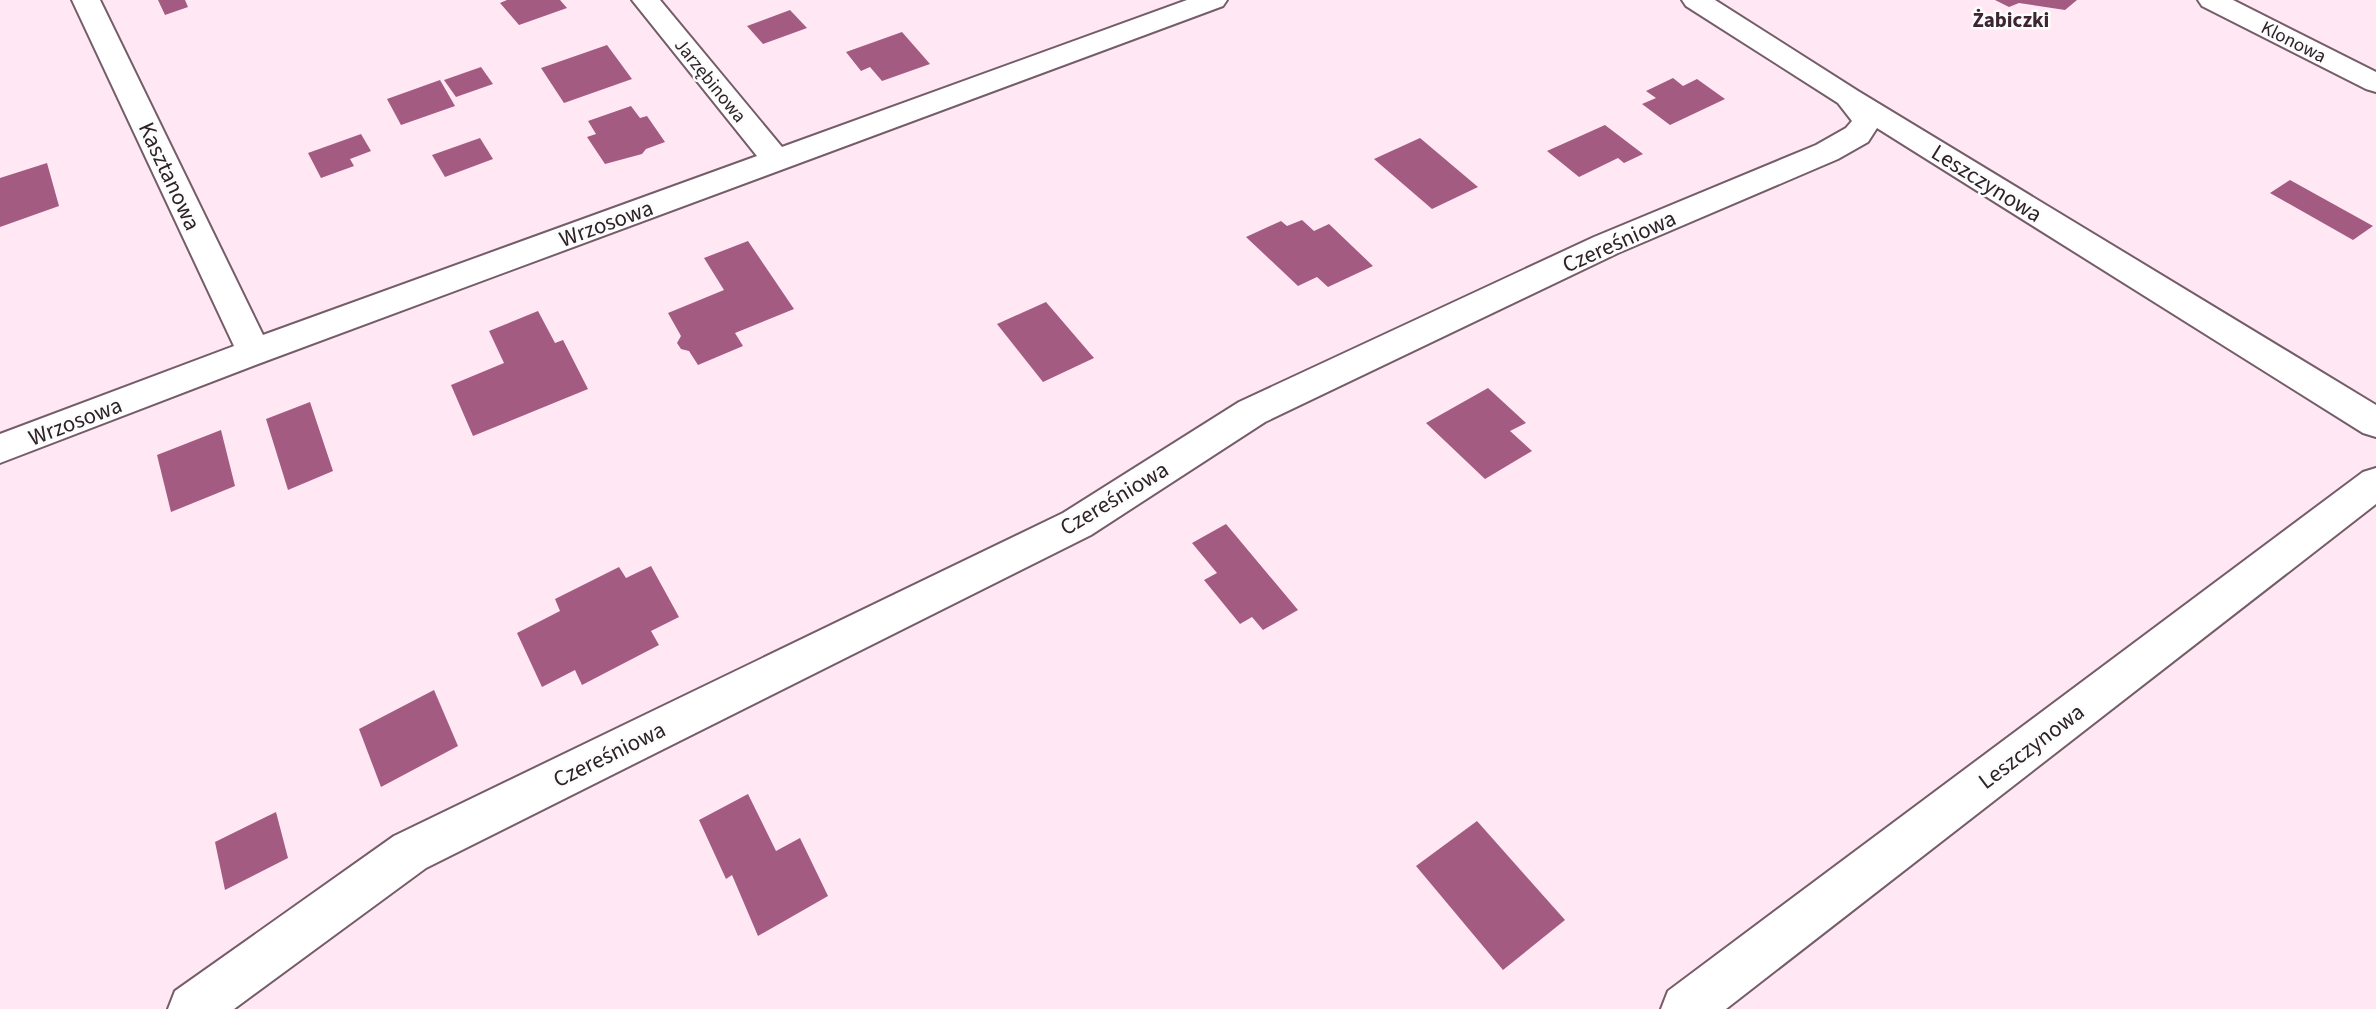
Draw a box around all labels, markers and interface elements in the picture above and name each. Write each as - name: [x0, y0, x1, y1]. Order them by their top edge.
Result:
- district label: Żabiczki: [1973, 5, 2049, 35]
- street label: Klonowa: [2256, 14, 2331, 70]
- street label: Jarzębinowa: [667, 33, 752, 129]
- street label: Kasztanowa: [130, 117, 209, 236]
- street label: Leszczynowa: [1925, 136, 2049, 231]
- street label: Wrzosowa: [555, 191, 658, 256]
- street label: Czereśniowa: [1557, 202, 1681, 281]
- street label: Wrzosowa: [24, 389, 127, 454]
- street label: Czereśniowa: [1054, 453, 1175, 544]
- street label: Leszczynowa: [1971, 696, 2091, 797]
- street label: Czereśniowa: [547, 713, 671, 796]

